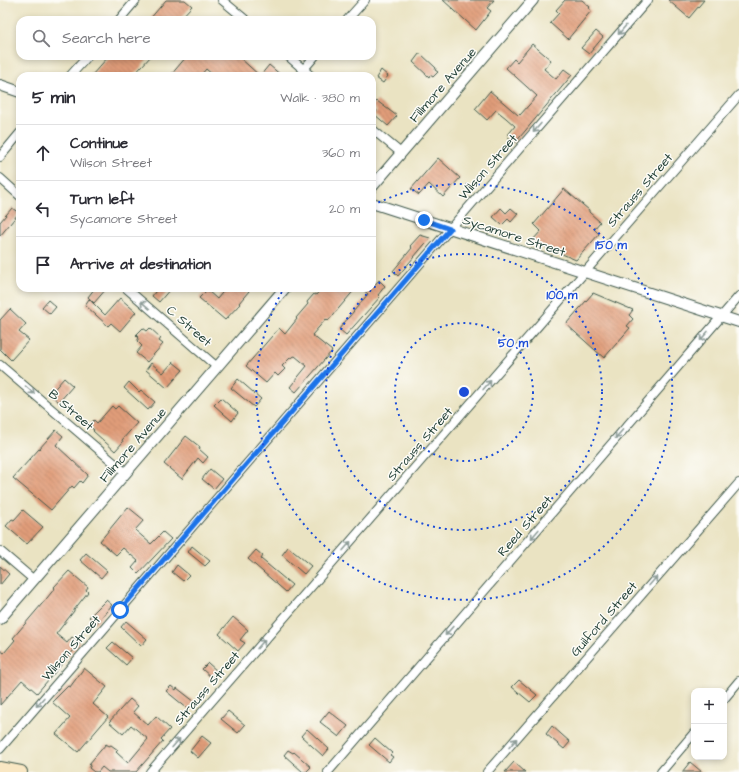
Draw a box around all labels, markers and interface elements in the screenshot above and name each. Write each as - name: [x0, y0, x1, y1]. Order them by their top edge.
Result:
- search box: [16, 16, 376, 60]
- one-way arrow: [618, 24, 627, 35]
- icon: search: [30, 27, 52, 49]
- text: Search here: [62, 28, 151, 49]
- street label: Fillmore Avenue: [405, 44, 481, 126]
- text: 5 min: [32, 86, 75, 110]
- text: Walk · 380 m: [280, 89, 360, 107]
- one-way arrow: [533, 123, 542, 133]
- street label: Wilson Street: [454, 130, 522, 204]
- text: Continue: [70, 133, 128, 154]
- icon: ahead: [32, 142, 54, 164]
- text: 360 m: [322, 144, 360, 162]
- street label: Strauss Street: [603, 149, 678, 231]
- text: Wilson Street: [70, 154, 152, 172]
- text: Turn left: [70, 189, 134, 210]
- icon: left: [32, 198, 54, 220]
- text: 20 m: [329, 200, 360, 218]
- text: Sycamore Street: [70, 210, 177, 228]
- route end: [415, 211, 433, 229]
- street label: Sycamore Street: [460, 211, 568, 262]
- text: 150 m: [595, 237, 628, 254]
- icon: arrive: [32, 254, 54, 276]
- text: Arrive at destination: [70, 254, 211, 275]
- text: 100 m: [547, 287, 578, 304]
- one-way arrow: [140, 300, 151, 309]
- street label: C Street: [163, 301, 216, 351]
- one-way arrow: [699, 331, 709, 341]
- text: 50 m: [498, 335, 529, 352]
- one-way arrow: [482, 380, 492, 390]
- street label: B Street: [45, 385, 98, 435]
- centre of rings: [457, 385, 471, 399]
- one-way arrow: [24, 386, 35, 395]
- street label: Strauss Street: [383, 403, 458, 485]
- street label: Fillmore Avenue: [95, 404, 171, 486]
- one-way arrow: [614, 429, 623, 439]
- street label: Reed Street: [494, 491, 557, 560]
- one-way arrow: [531, 528, 540, 539]
- one-way arrow: [342, 541, 351, 552]
- one-way arrow: [649, 576, 658, 586]
- street label: Guilford Street: [566, 577, 642, 660]
- route start: [111, 601, 129, 619]
- street label: Wilson Street: [37, 611, 105, 685]
- one-way arrow: [445, 626, 454, 637]
- one-way arrow: [257, 639, 266, 650]
- street label: Strauss Street: [170, 647, 245, 729]
- map controls: [691, 688, 727, 760]
- button: +: [691, 688, 727, 724]
- one-way arrow: [36, 697, 45, 708]
- button: −: [691, 724, 727, 760]
- one-way arrow: [171, 738, 180, 748]
- one-way arrow: [508, 738, 517, 748]

